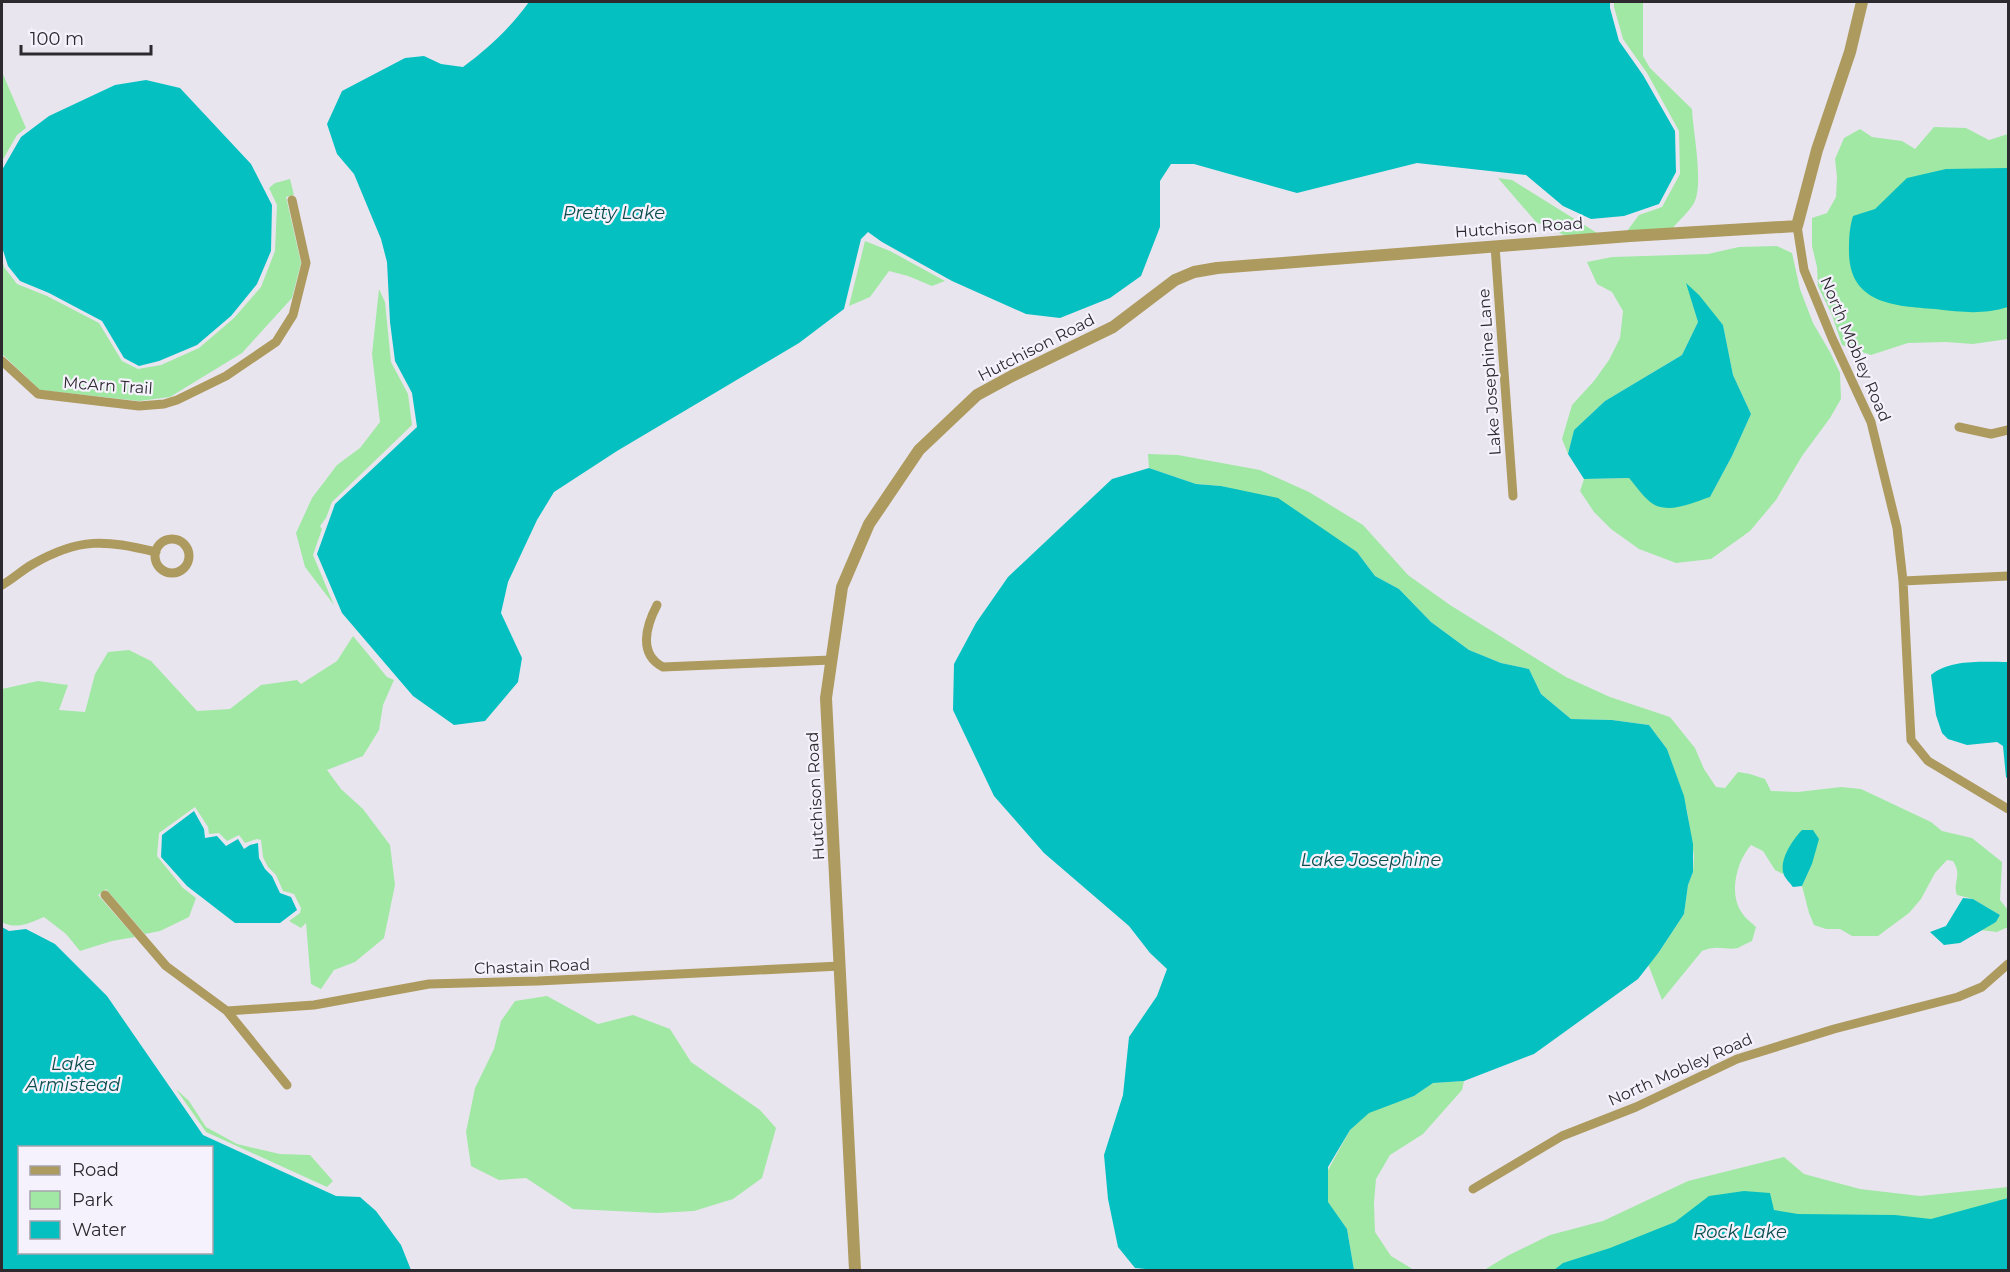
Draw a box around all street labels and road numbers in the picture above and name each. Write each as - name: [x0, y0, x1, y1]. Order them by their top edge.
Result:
- street label: Hutchison Road: [1454, 214, 1584, 241]
- street label: North Mobley Road: [1816, 274, 1895, 425]
- street label: Lake Josephine Lane: [1474, 288, 1505, 456]
- street label: Hutchison Road: [975, 310, 1098, 385]
- street label: McArn Trail: [62, 373, 153, 398]
- street label: Hutchison Road: [803, 731, 828, 861]
- street label: Chastain Road: [474, 955, 590, 978]
- street label: North Mobley Road: [1605, 1029, 1755, 1110]

